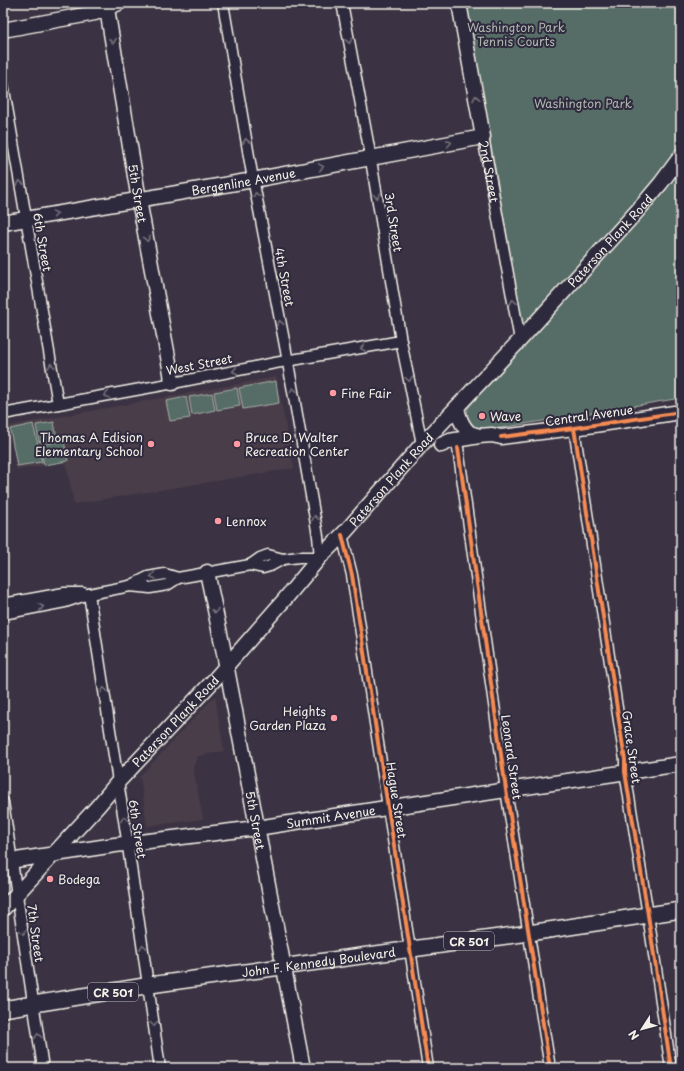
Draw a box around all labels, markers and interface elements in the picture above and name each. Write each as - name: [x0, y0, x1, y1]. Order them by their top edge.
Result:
- park label: Washington Park Tennis Courts: [467, 18, 565, 50]
- one-way arrow: [108, 38, 117, 45]
- one-way arrow: [345, 38, 353, 44]
- park label: Washington Park: [534, 94, 632, 112]
- one-way arrow: [473, 95, 481, 101]
- one-way arrow: [243, 138, 251, 144]
- street label: 2nd Street: [475, 139, 504, 204]
- one-way arrow: [446, 140, 452, 148]
- street label: 5th Street: [124, 163, 152, 224]
- street label: Bergenline Avenue: [190, 163, 297, 199]
- one-way arrow: [318, 163, 324, 172]
- one-way arrow: [16, 179, 25, 186]
- street label: Paterson Plank Road: [563, 190, 657, 291]
- street label: 3rd Street: [380, 191, 408, 253]
- one-way arrow: [252, 192, 261, 198]
- one-way arrow: [372, 193, 381, 200]
- street label: 6th Street: [29, 211, 57, 273]
- one-way arrow: [52, 211, 58, 219]
- one-way arrow: [142, 235, 150, 242]
- street label: 4th Street: [270, 246, 300, 308]
- one-way arrow: [509, 299, 518, 305]
- one-way arrow: [277, 320, 285, 326]
- one-way arrow: [359, 343, 366, 352]
- street label: West Street: [164, 349, 234, 379]
- one-way arrow: [48, 363, 56, 369]
- one-way arrow: [232, 366, 238, 374]
- one-way arrow: [404, 376, 412, 382]
- place label: Fine Fair: [341, 384, 392, 402]
- one-way arrow: [289, 387, 297, 393]
- marker: Fine Fair: [328, 388, 338, 398]
- one-way arrow: [104, 390, 110, 399]
- street label: Central Avenue: [544, 400, 634, 430]
- place label: Wave: [490, 407, 521, 425]
- marker: Wave: [477, 411, 487, 421]
- place label: Thomas A Edision Elementary School: [35, 428, 143, 460]
- place label: Bruce D. Walter Recreation Center: [245, 428, 349, 460]
- street label: Paterson Plank Road: [345, 428, 437, 531]
- marker: Thomas A Edision Elementary School: [146, 439, 156, 449]
- marker: Bruce D. Walter Recreation Center: [232, 439, 242, 449]
- place label: Lennox: [226, 512, 267, 530]
- one-way arrow: [311, 515, 320, 521]
- marker: Lennox: [213, 516, 223, 526]
- one-way arrow: [150, 572, 157, 580]
- one-way arrow: [38, 603, 44, 612]
- one-way arrow: [211, 607, 219, 614]
- street label: Paterson Plank Road: [128, 671, 223, 771]
- one-way arrow: [100, 687, 109, 693]
- place label: Heights Garden Plaza: [249, 702, 326, 734]
- street label: Grace Street: [618, 709, 646, 785]
- marker: Heights Garden Plaza: [329, 713, 339, 723]
- street label: Leonard Street: [497, 713, 527, 801]
- street label: Hague Street: [382, 761, 412, 839]
- street label: 5th Street: [241, 789, 270, 851]
- street label: 6th Street: [124, 798, 152, 860]
- street label: Summit Avenue: [285, 801, 377, 832]
- one-way arrow: [120, 816, 128, 822]
- place label: Bodega: [58, 870, 101, 888]
- marker: Bodega: [45, 874, 55, 884]
- street label: 7th Street: [23, 903, 49, 963]
- one-way arrow: [18, 929, 27, 935]
- road number: CR 501: [444, 932, 494, 950]
- street label: John F. Kennedy Boulevard: [240, 942, 397, 981]
- one-way arrow: [139, 944, 148, 950]
- road number: CR 501: [88, 983, 138, 1001]
- north arrow: [622, 1009, 662, 1049]
- one-way arrow: [149, 1021, 158, 1028]
- text: N: [624, 1026, 643, 1044]
- one-way arrow: [34, 1033, 43, 1039]

